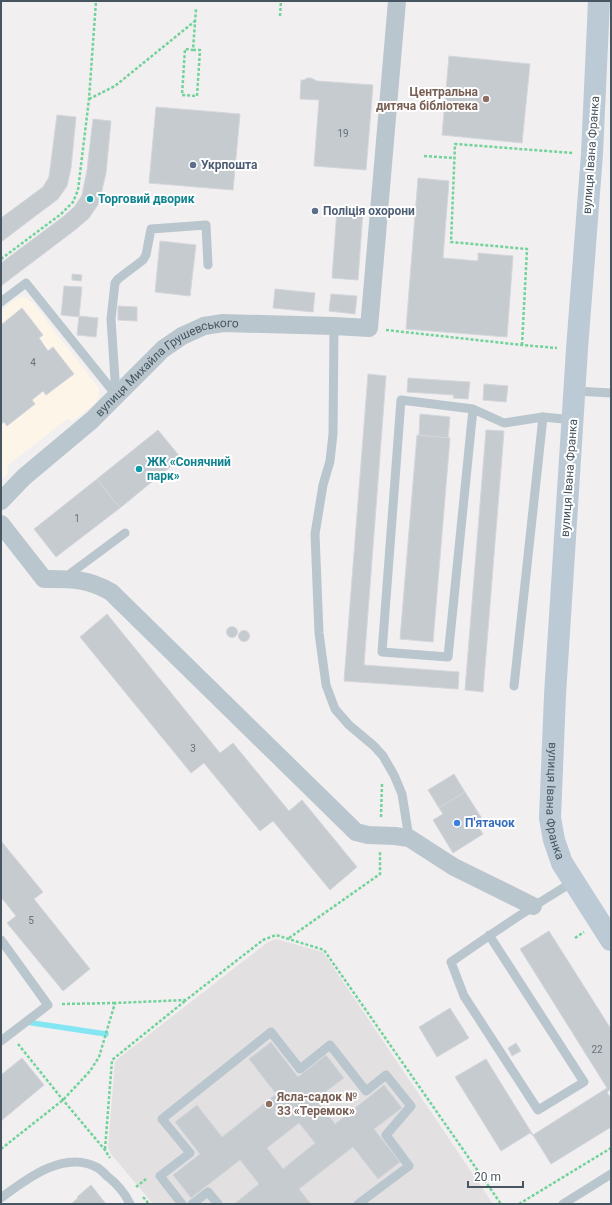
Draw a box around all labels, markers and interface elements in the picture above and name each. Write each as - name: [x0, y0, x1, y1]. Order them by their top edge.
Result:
- place label: Центральна дитяча бібліотека: [376, 85, 479, 113]
- marker: Центральна дитяча бібліотека: [481, 94, 491, 104]
- street label: вулиця Івана Франка: [580, 95, 602, 215]
- house number: 19: [337, 128, 349, 139]
- place label: Укрпошта: [201, 158, 258, 172]
- marker: Укрпошта: [188, 160, 198, 170]
- place label: Торговий дворик: [98, 192, 195, 206]
- marker: Торговий дворик: [85, 194, 95, 204]
- place label: Поліція охорони: [323, 204, 415, 218]
- marker: Поліція охорони: [310, 206, 320, 216]
- street label: вулиця Михайла Грушевського: [92, 316, 239, 420]
- house number: 4: [30, 357, 36, 368]
- street label: вулиця Івана Франка: [558, 418, 580, 538]
- place label: ЖК «Сонячний парк»: [147, 455, 231, 483]
- marker: ЖК «Сонячний парк»: [134, 464, 144, 474]
- house number: 1: [74, 513, 80, 524]
- street label: вулиця Івана Франка: [543, 742, 567, 862]
- house number: 3: [190, 743, 196, 754]
- place label: П'ятачок: [465, 816, 515, 830]
- marker: П'ятачок: [452, 818, 462, 828]
- house number: 5: [28, 915, 34, 926]
- house number: 22: [591, 1044, 603, 1055]
- place label: Ясла-садок № 33 «Теремок»: [276, 1090, 357, 1118]
- marker: Ясла-садок № 33 «Теремок»: [264, 1099, 274, 1109]
- scale bar: [468, 1163, 523, 1189]
- text: 20 m: [474, 1170, 501, 1184]

